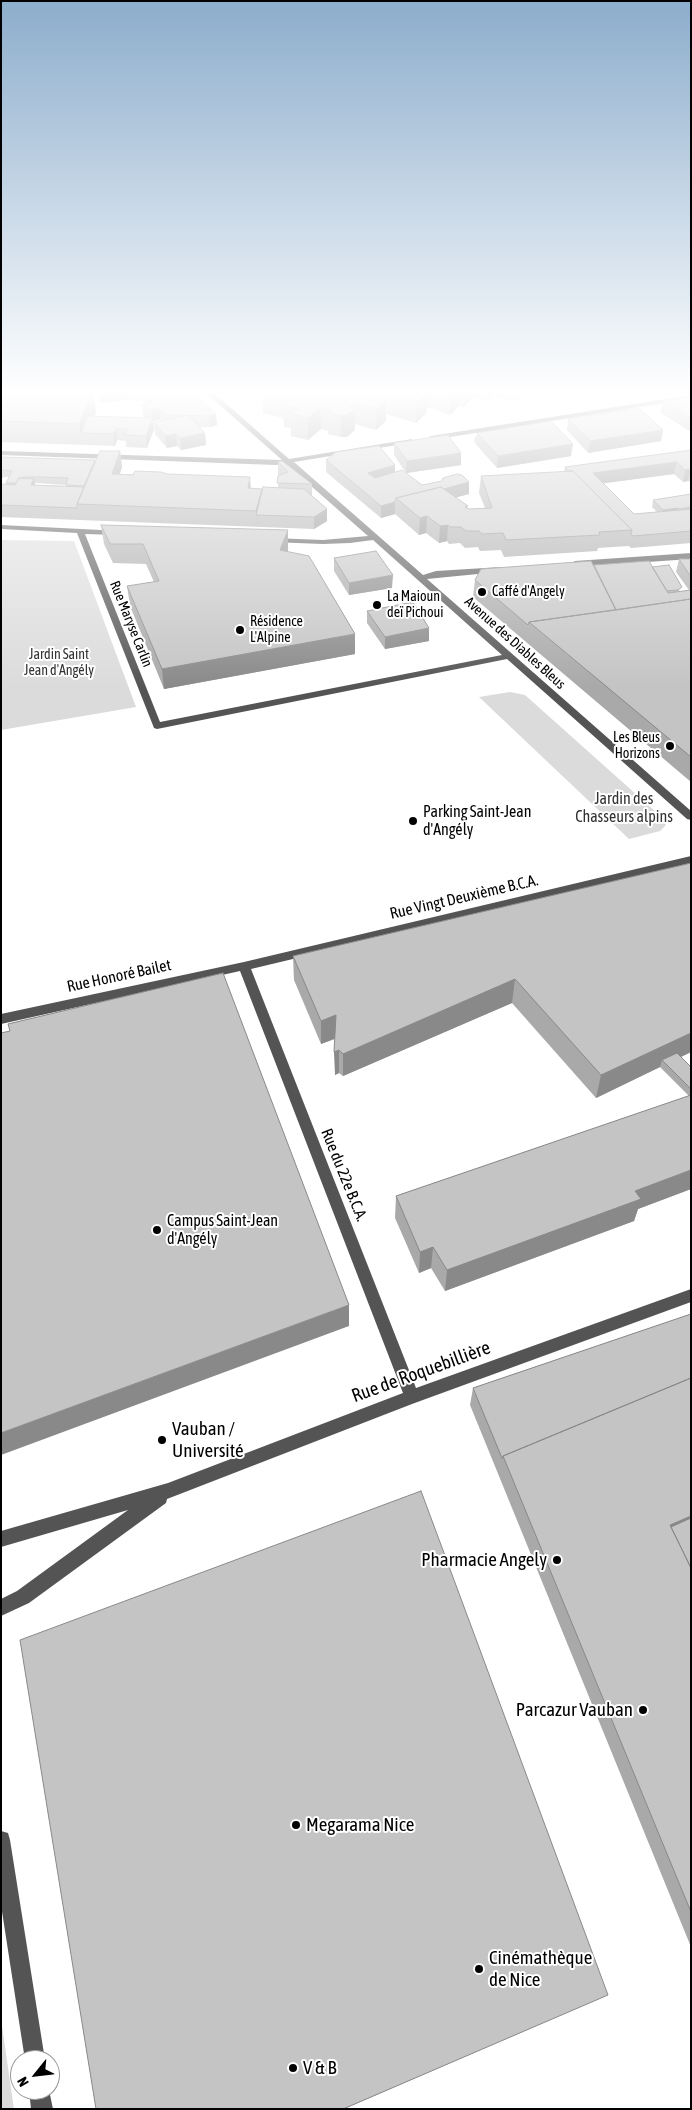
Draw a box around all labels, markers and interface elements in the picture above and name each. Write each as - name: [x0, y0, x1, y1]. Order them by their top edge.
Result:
- street label: Rue Maryse Carlin: [106, 578, 156, 670]
- place label: Caffé d'Angely: [492, 584, 565, 600]
- marker: Caffé d'Angely: [476, 586, 488, 598]
- place label: La Maioun deï Pichoui: [387, 589, 443, 622]
- street label: Avenue des Diables Bleus: [461, 593, 569, 693]
- marker: La Maioun deï Pichoui: [371, 599, 383, 611]
- place label: Résidence L'Alpine: [250, 614, 303, 646]
- marker: Résidence L'Alpine: [234, 624, 246, 636]
- park label: Jardin Saint Jean d'Angély: [24, 647, 94, 680]
- place label: Les Bleus Horizons: [613, 730, 660, 762]
- marker: Les Bleus Horizons: [664, 740, 676, 752]
- park label: Jardin des Chasseurs alpins: [575, 789, 673, 827]
- place label: Parking Saint-Jean d'Angély: [423, 802, 532, 840]
- marker: Parking Saint-Jean d'Angély: [407, 815, 419, 827]
- street label: Rue Vingt Deuxième B.C.A.: [388, 871, 540, 923]
- street label: Rue Honoré Bailet: [65, 956, 173, 996]
- street label: Rue du 22e B.C.A.: [317, 1126, 371, 1224]
- place label: Campus Saint-Jean d'Angély: [167, 1211, 278, 1249]
- marker: Campus Saint-Jean d'Angély: [151, 1224, 163, 1236]
- street label: Rue de Roquebillière: [348, 1336, 494, 1408]
- place label: Vauban / Université: [172, 1418, 244, 1462]
- marker: Vauban / Université: [156, 1434, 168, 1446]
- place label: Pharmacie Angely: [421, 1549, 547, 1571]
- marker: Pharmacie Angely: [551, 1554, 563, 1566]
- place label: Parcazur Vauban: [516, 1699, 633, 1721]
- marker: Parcazur Vauban: [637, 1704, 649, 1716]
- place label: Megarama Nice: [306, 1814, 414, 1836]
- marker: Megarama Nice: [290, 1819, 302, 1831]
- place label: Cinémathèque de Nice: [489, 1947, 592, 1991]
- marker: Cinémathèque de Nice: [473, 1963, 485, 1975]
- north arrow: [10, 2050, 60, 2100]
- place label: V & B: [303, 2057, 336, 2079]
- marker: V & B: [287, 2062, 299, 2074]
- text: N: [14, 2074, 32, 2089]

